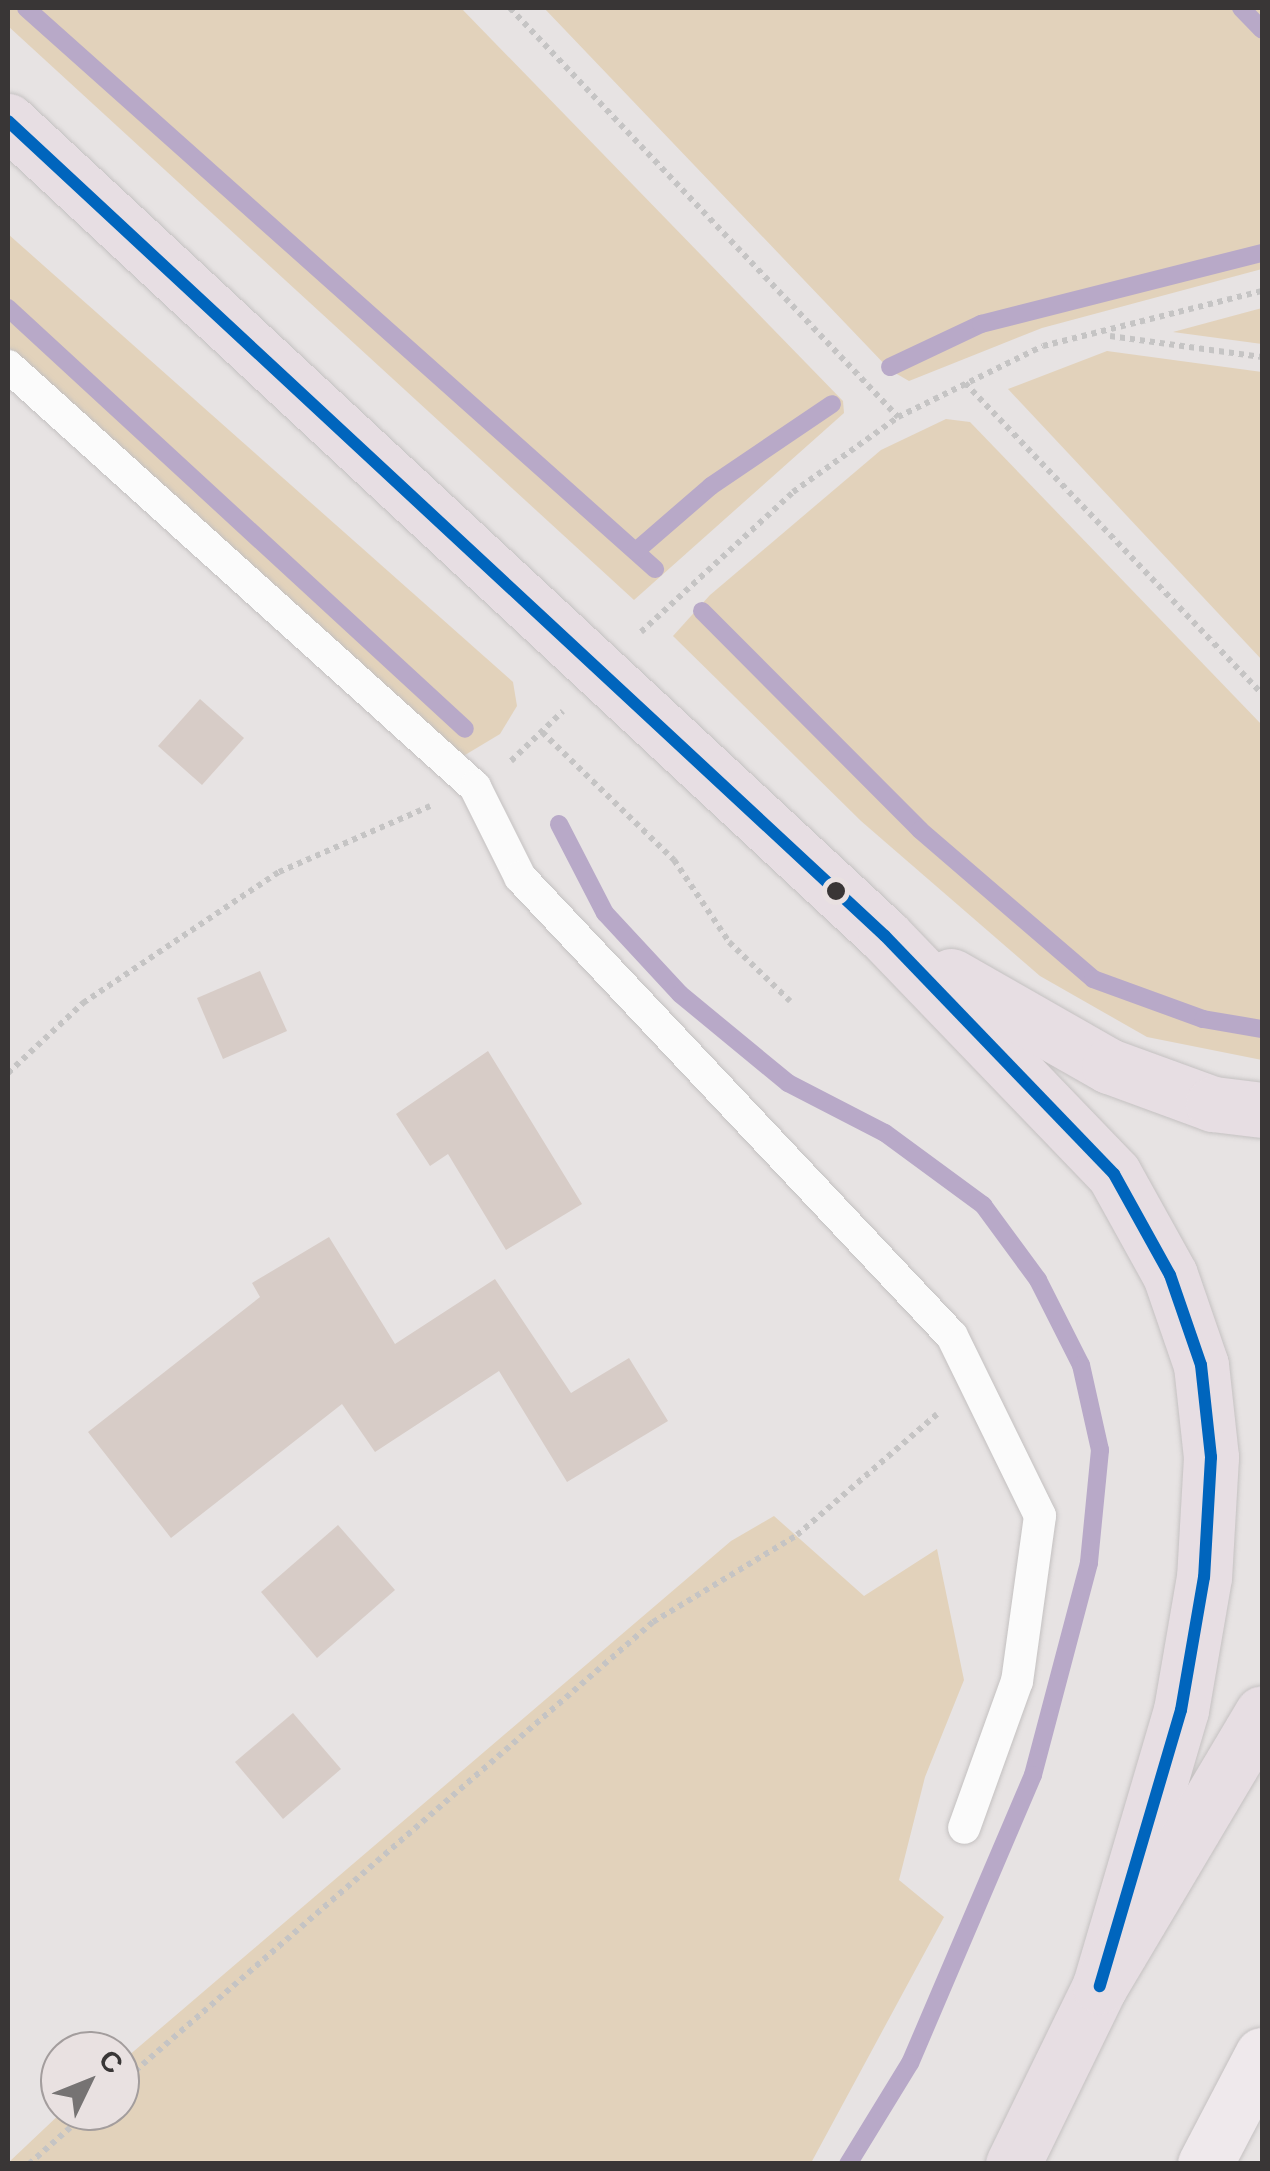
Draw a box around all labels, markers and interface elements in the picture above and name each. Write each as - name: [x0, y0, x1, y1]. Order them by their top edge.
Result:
- unlabelled marker: [826, 881, 846, 901]
- north arrow: [40, 2031, 140, 2131]
- text: С: [92, 2043, 130, 2080]

